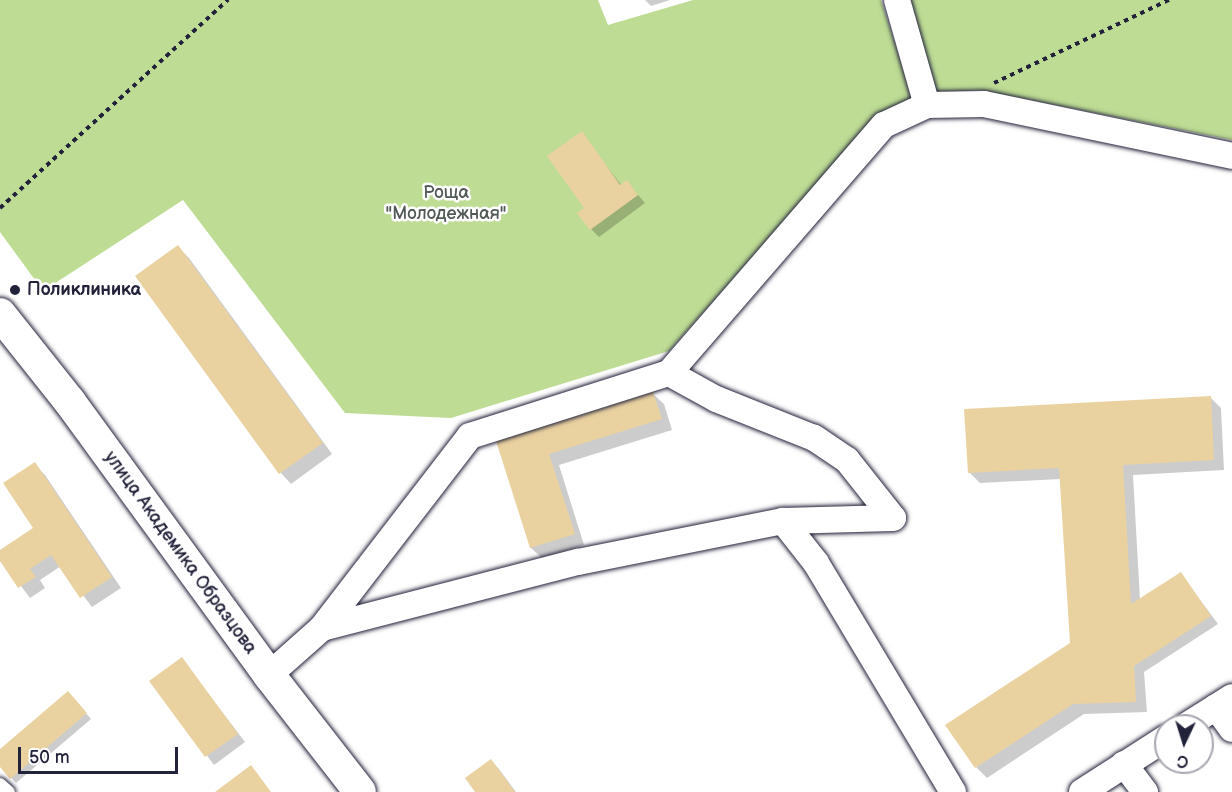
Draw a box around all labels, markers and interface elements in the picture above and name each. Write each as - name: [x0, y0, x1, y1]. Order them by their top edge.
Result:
- park label: Роща "Молодежная": [385, 183, 507, 226]
- place label: Поликлиника: [27, 279, 141, 301]
- marker: Поликлиника: [8, 283, 22, 297]
- street label: улица Академика Образцова: [99, 447, 261, 659]
- north arrow: [1154, 714, 1214, 774]
- scale bar: [21, 735, 182, 773]
- text: 50 m: [29, 747, 70, 768]
- text: С: [1177, 751, 1189, 770]

